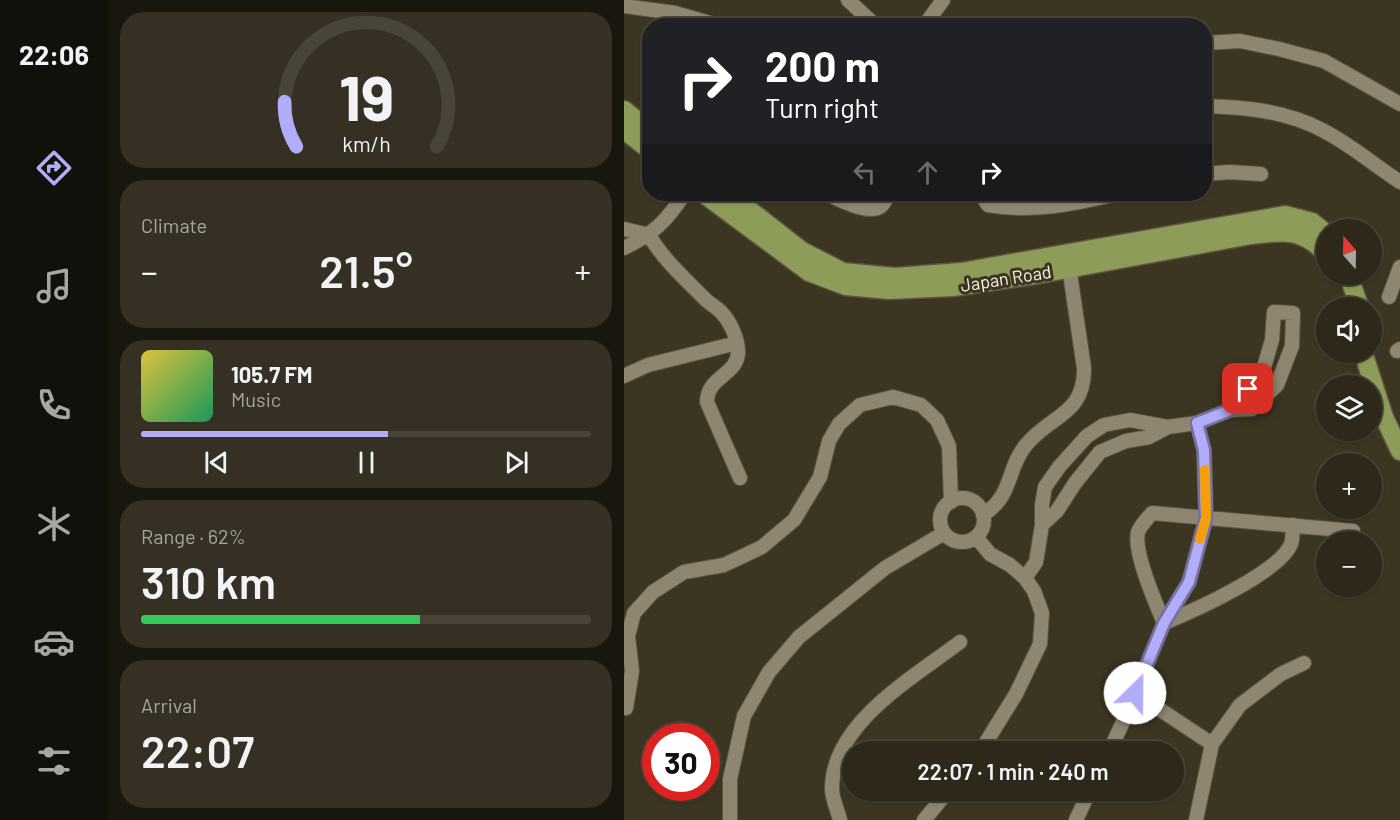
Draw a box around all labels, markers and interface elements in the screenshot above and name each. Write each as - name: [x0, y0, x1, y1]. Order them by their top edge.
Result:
- text: 22:06: [19, 38, 89, 70]
- text: 200 m: [765, 40, 880, 90]
- icon: right: [666, 42, 744, 120]
- text: 19: [338, 59, 394, 133]
- text: Turn right: [765, 91, 879, 123]
- text: km/h: [342, 131, 390, 156]
- icon: directions: [33, 147, 75, 189]
- icon: left: [848, 156, 881, 189]
- icon: ahead: [911, 156, 944, 189]
- icon: right: [974, 156, 1007, 189]
- text: Climate: [141, 213, 207, 237]
- north arrow: [1316, 219, 1382, 285]
- map controls: [1316, 219, 1382, 597]
- text: 21.5°: [319, 243, 413, 297]
- text: −: [141, 251, 158, 291]
- text: +: [574, 251, 591, 291]
- street label: Japan Road: [959, 260, 1053, 296]
- icon: music: [33, 265, 75, 307]
- button: sound: [1316, 297, 1382, 363]
- text: 105.7 FM: [231, 361, 313, 387]
- pin: [1222, 363, 1273, 414]
- icon: arrive: [1231, 372, 1264, 405]
- button: layers: [1316, 375, 1382, 441]
- icon: phone: [33, 384, 75, 426]
- text: Music: [231, 387, 281, 411]
- icon: previous: [200, 446, 233, 479]
- icon: pause: [350, 446, 383, 479]
- icon: next: [500, 446, 533, 479]
- button: +: [1316, 453, 1382, 519]
- icon: climate: [33, 503, 75, 545]
- text: Range · 62%: [141, 524, 246, 548]
- button: −: [1316, 531, 1382, 597]
- text: 310 km: [141, 554, 276, 608]
- icon: car: [33, 621, 75, 663]
- position arrow: [1103, 661, 1167, 725]
- text: Arrival: [141, 693, 197, 717]
- text: 22:07: [141, 723, 254, 777]
- speed limit sign: 30: [642, 723, 720, 801]
- icon: filters: [33, 740, 75, 782]
- text: 22:07 · 1 min · 240 m: [918, 758, 1108, 784]

